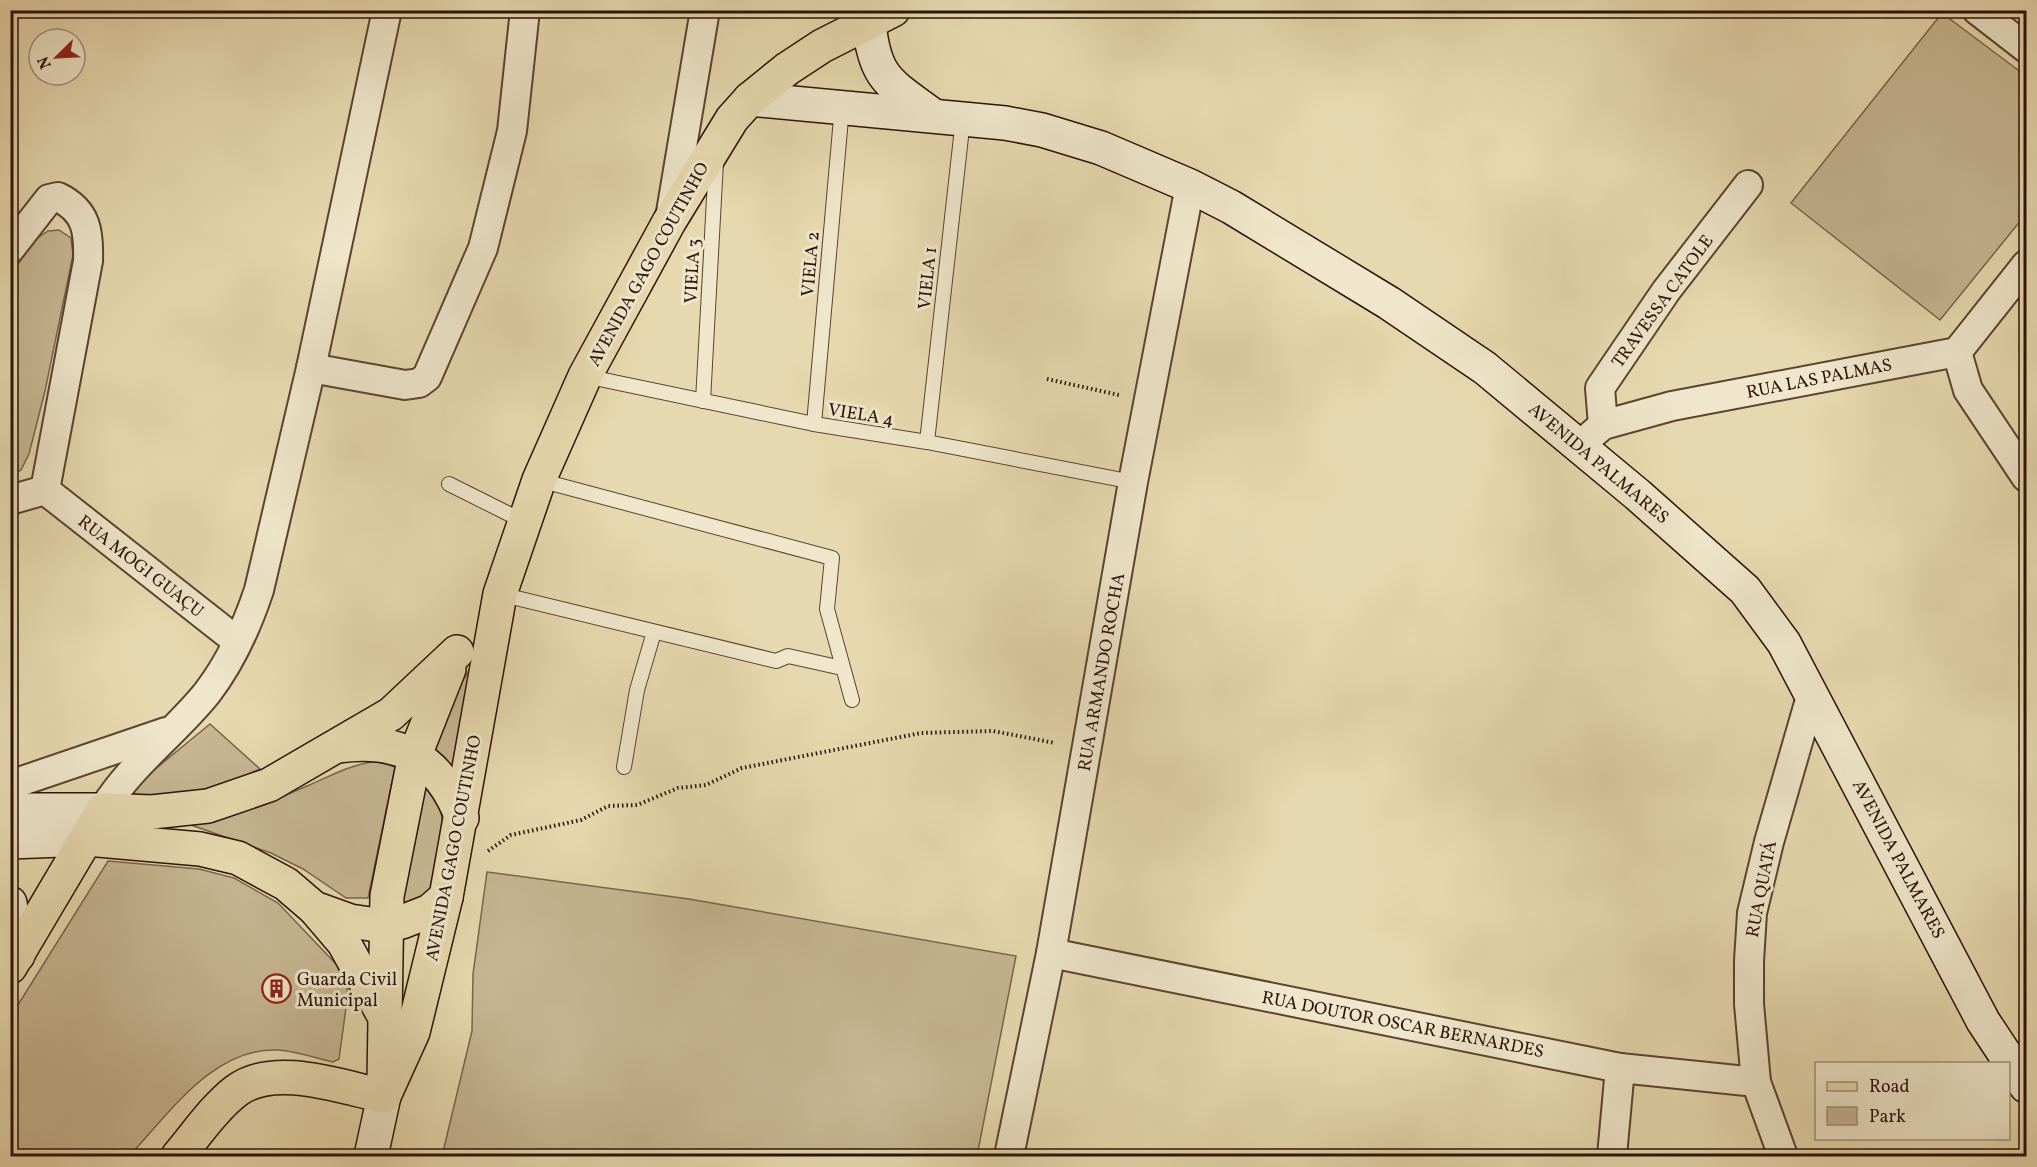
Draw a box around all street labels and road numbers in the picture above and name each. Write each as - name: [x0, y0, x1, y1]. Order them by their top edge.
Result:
- street label: AVENIDA GAGO COUTINHO: [583, 158, 716, 371]
- street label: VIELA 2: [796, 230, 827, 298]
- street label: TRAVESSA CATOLE: [1606, 230, 1720, 374]
- street label: VIELA 3: [679, 238, 708, 304]
- street label: VIELA 1: [913, 246, 944, 311]
- street label: RUA LAS PALMAS: [1744, 353, 1894, 406]
- street label: VIELA 4: [826, 398, 896, 433]
- street label: AVENIDA PALMARES: [1522, 398, 1674, 531]
- street label: RUA MOGI GUAÇU: [72, 510, 208, 624]
- street label: RUA ARMANDO ROCHA: [1073, 571, 1132, 773]
- street label: AVENIDA GAGO COUTINHO: [420, 733, 489, 964]
- street label: AVENIDA PALMARES: [1845, 776, 1950, 944]
- street label: RUA QUATÁ: [1741, 839, 1784, 940]
- street label: RUA DOUTOR OSCAR BERNARDES: [1259, 986, 1546, 1065]

